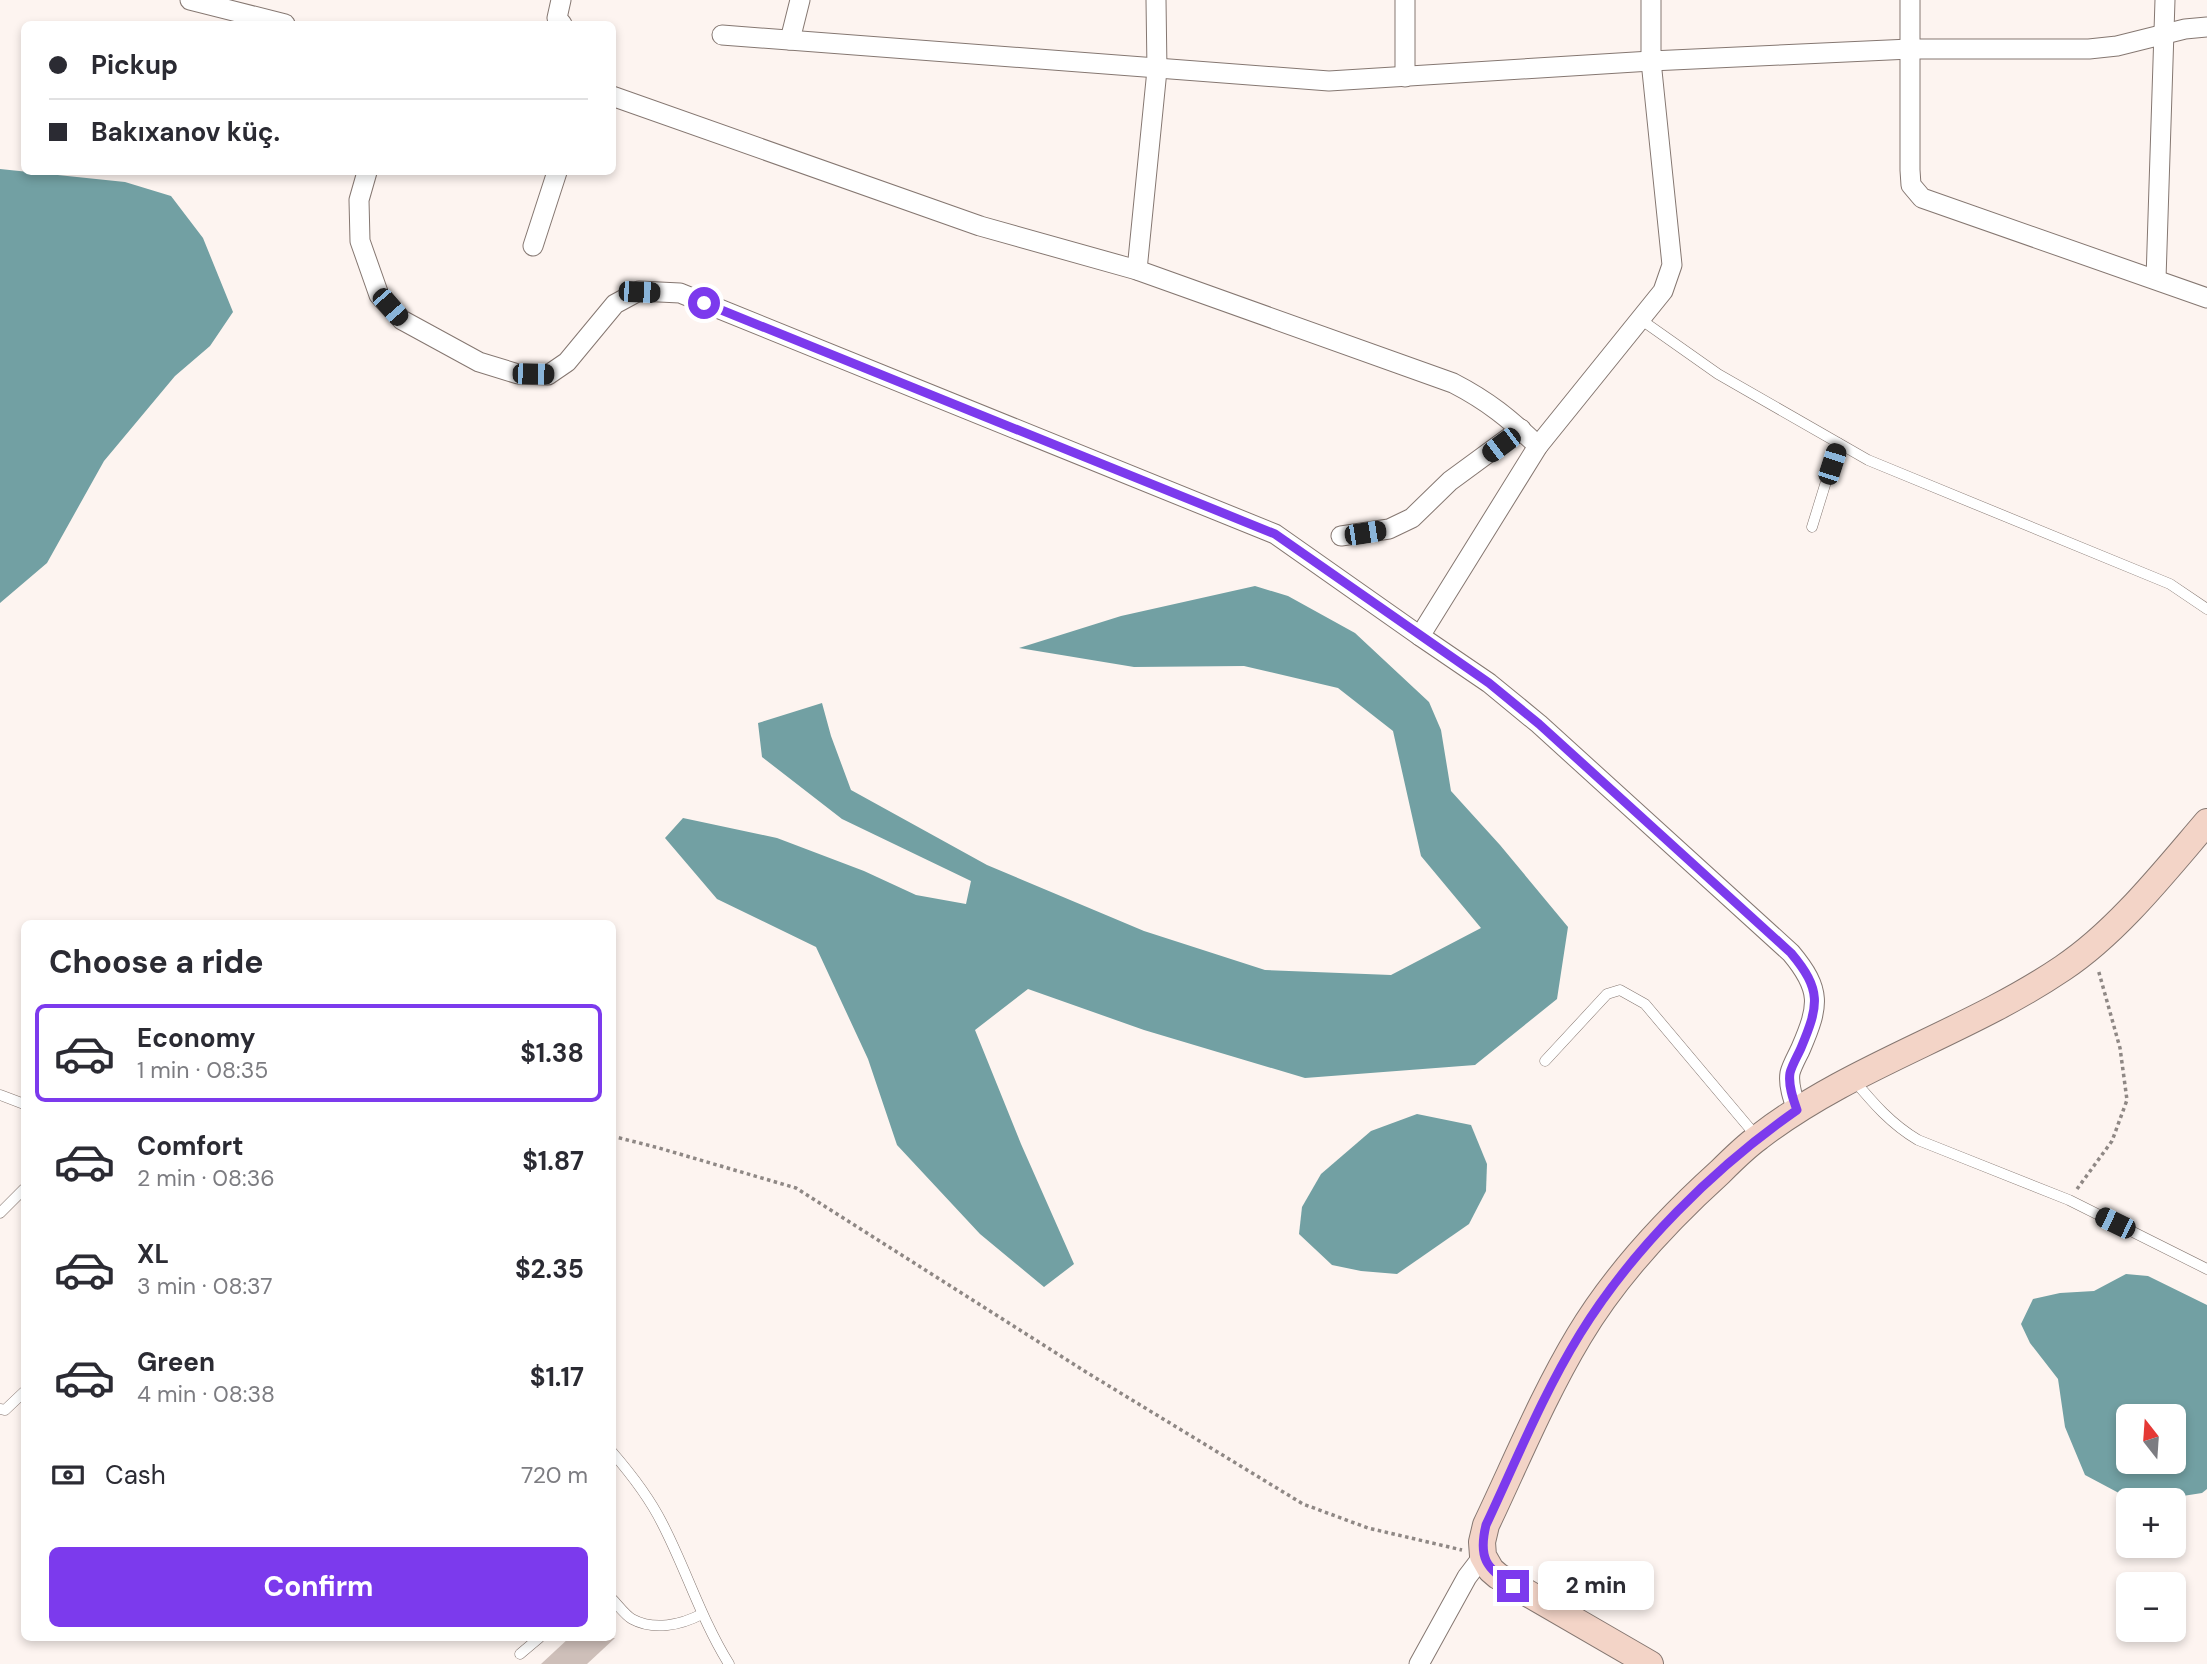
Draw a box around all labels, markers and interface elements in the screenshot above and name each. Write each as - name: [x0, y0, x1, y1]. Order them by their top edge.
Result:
- text: Pickup: [91, 48, 178, 82]
- text: Bakıxanov küç.: [91, 115, 280, 149]
- car: [618, 281, 661, 303]
- car: [369, 284, 412, 330]
- route start: [688, 287, 720, 319]
- car: [512, 363, 555, 385]
- car: [1478, 424, 1525, 466]
- car: [1816, 441, 1849, 487]
- car: [1343, 519, 1388, 547]
- text: Choose a ride: [49, 941, 264, 983]
- text: Economy: [137, 1021, 255, 1055]
- icon: car: [53, 1022, 116, 1085]
- text: $1.38: [520, 1036, 584, 1070]
- text: 1 min · 08:35: [137, 1055, 268, 1085]
- text: Comfort: [137, 1129, 243, 1163]
- icon: car: [53, 1130, 116, 1193]
- text: $1.87: [522, 1144, 584, 1178]
- text: 2 min · 08:36: [137, 1163, 275, 1193]
- car: [2092, 1204, 2139, 1242]
- text: XL: [137, 1237, 169, 1271]
- icon: car: [53, 1238, 116, 1301]
- text: $2.35: [515, 1252, 584, 1286]
- text: 3 min · 08:37: [137, 1271, 273, 1301]
- text: Green: [137, 1345, 215, 1379]
- icon: car: [53, 1346, 116, 1409]
- text: $1.17: [530, 1360, 584, 1394]
- text: 4 min · 08:38: [137, 1379, 275, 1409]
- north arrow: [2116, 1404, 2186, 1474]
- map controls: [2116, 1404, 2186, 1642]
- icon: cash: [49, 1456, 87, 1494]
- text: Cash: [105, 1458, 166, 1492]
- text: 720 m: [521, 1460, 588, 1490]
- button: +: [2116, 1488, 2186, 1558]
- button: Confirm: [49, 1547, 588, 1627]
- callout: 2 min: [1538, 1562, 1653, 1610]
- route end: [1497, 1570, 1529, 1602]
- text: 2 min: [1566, 1570, 1626, 1600]
- button: −: [2116, 1572, 2186, 1642]

